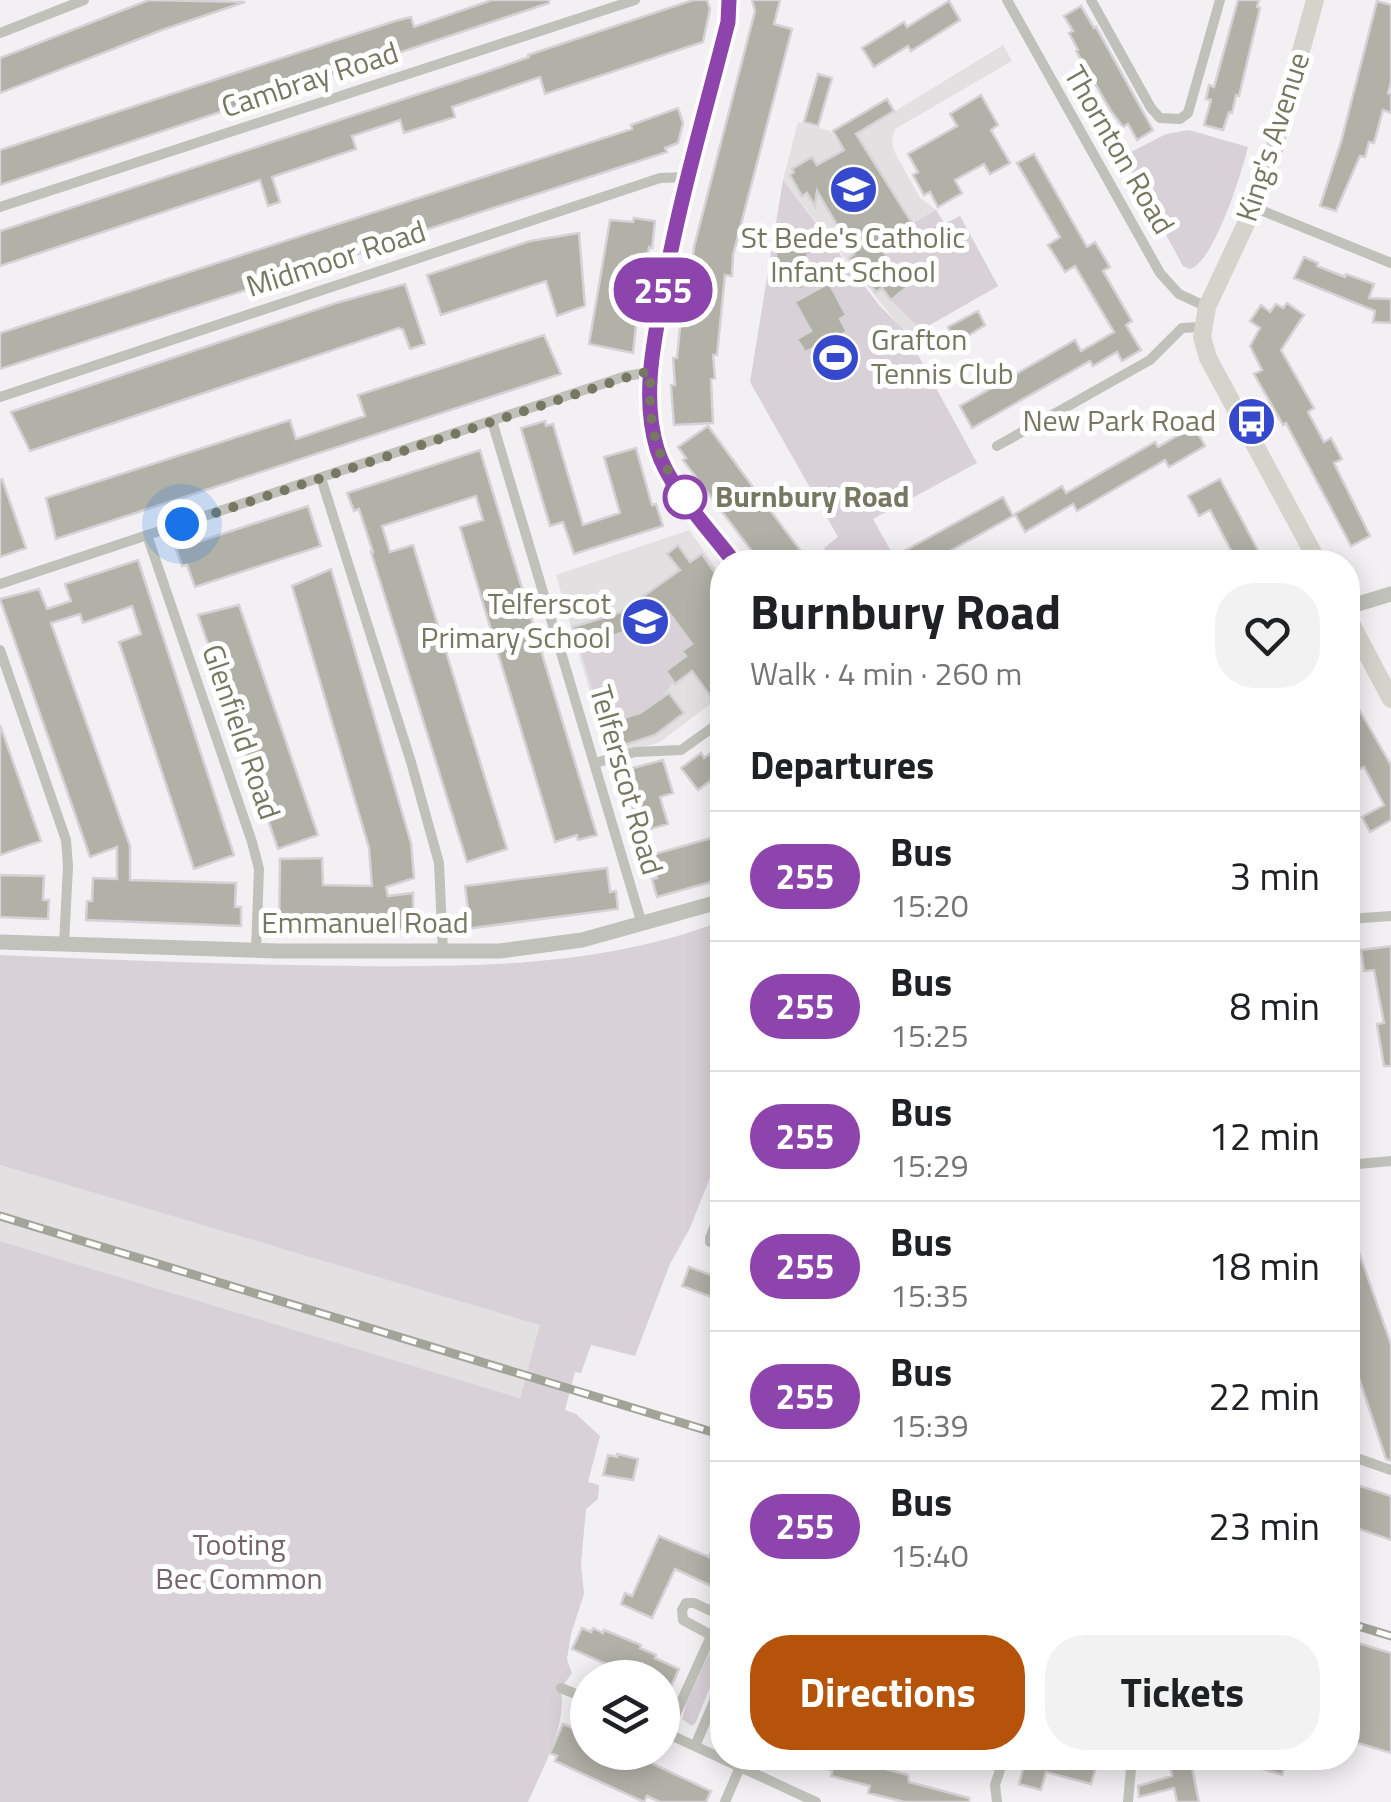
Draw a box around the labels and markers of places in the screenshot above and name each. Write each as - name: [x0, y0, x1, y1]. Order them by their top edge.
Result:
- school or university icon: St Bede's Catholic Infant School: [827, 163, 879, 215]
- place label: St Bede's Catholic Infant School: [741, 214, 965, 294]
- place label: Grafton Tennis Club: [871, 316, 1014, 396]
- sports icon: Grafton Tennis Club: [810, 331, 862, 383]
- bus stop icon: New Park Road: [1225, 395, 1277, 447]
- place label: New Park Road: [1022, 397, 1216, 443]
- place label: Burnbury Road: [715, 473, 909, 519]
- marker: Burnbury Road: [664, 476, 706, 518]
- place label: Telferscot Primary School: [421, 580, 611, 660]
- school or university icon: Telferscot Primary School: [620, 595, 672, 647]

